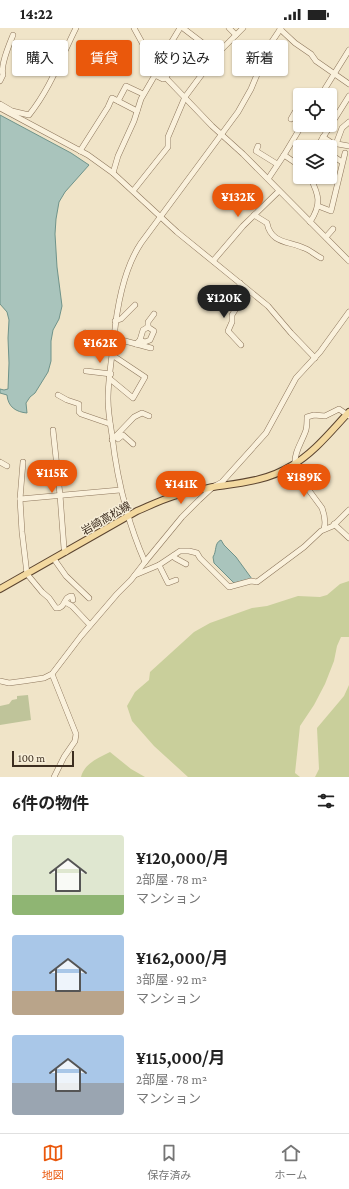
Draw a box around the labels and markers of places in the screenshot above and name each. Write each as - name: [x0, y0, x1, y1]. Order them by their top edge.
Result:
- pin: ¥132K: [210, 184, 266, 218]
- pin: ¥120K: [196, 285, 252, 319]
- pin: ¥162K: [72, 330, 128, 364]
- pin: ¥115K: [24, 460, 80, 494]
- pin: ¥189K: [276, 464, 332, 498]
- pin: ¥141K: [153, 471, 209, 505]

